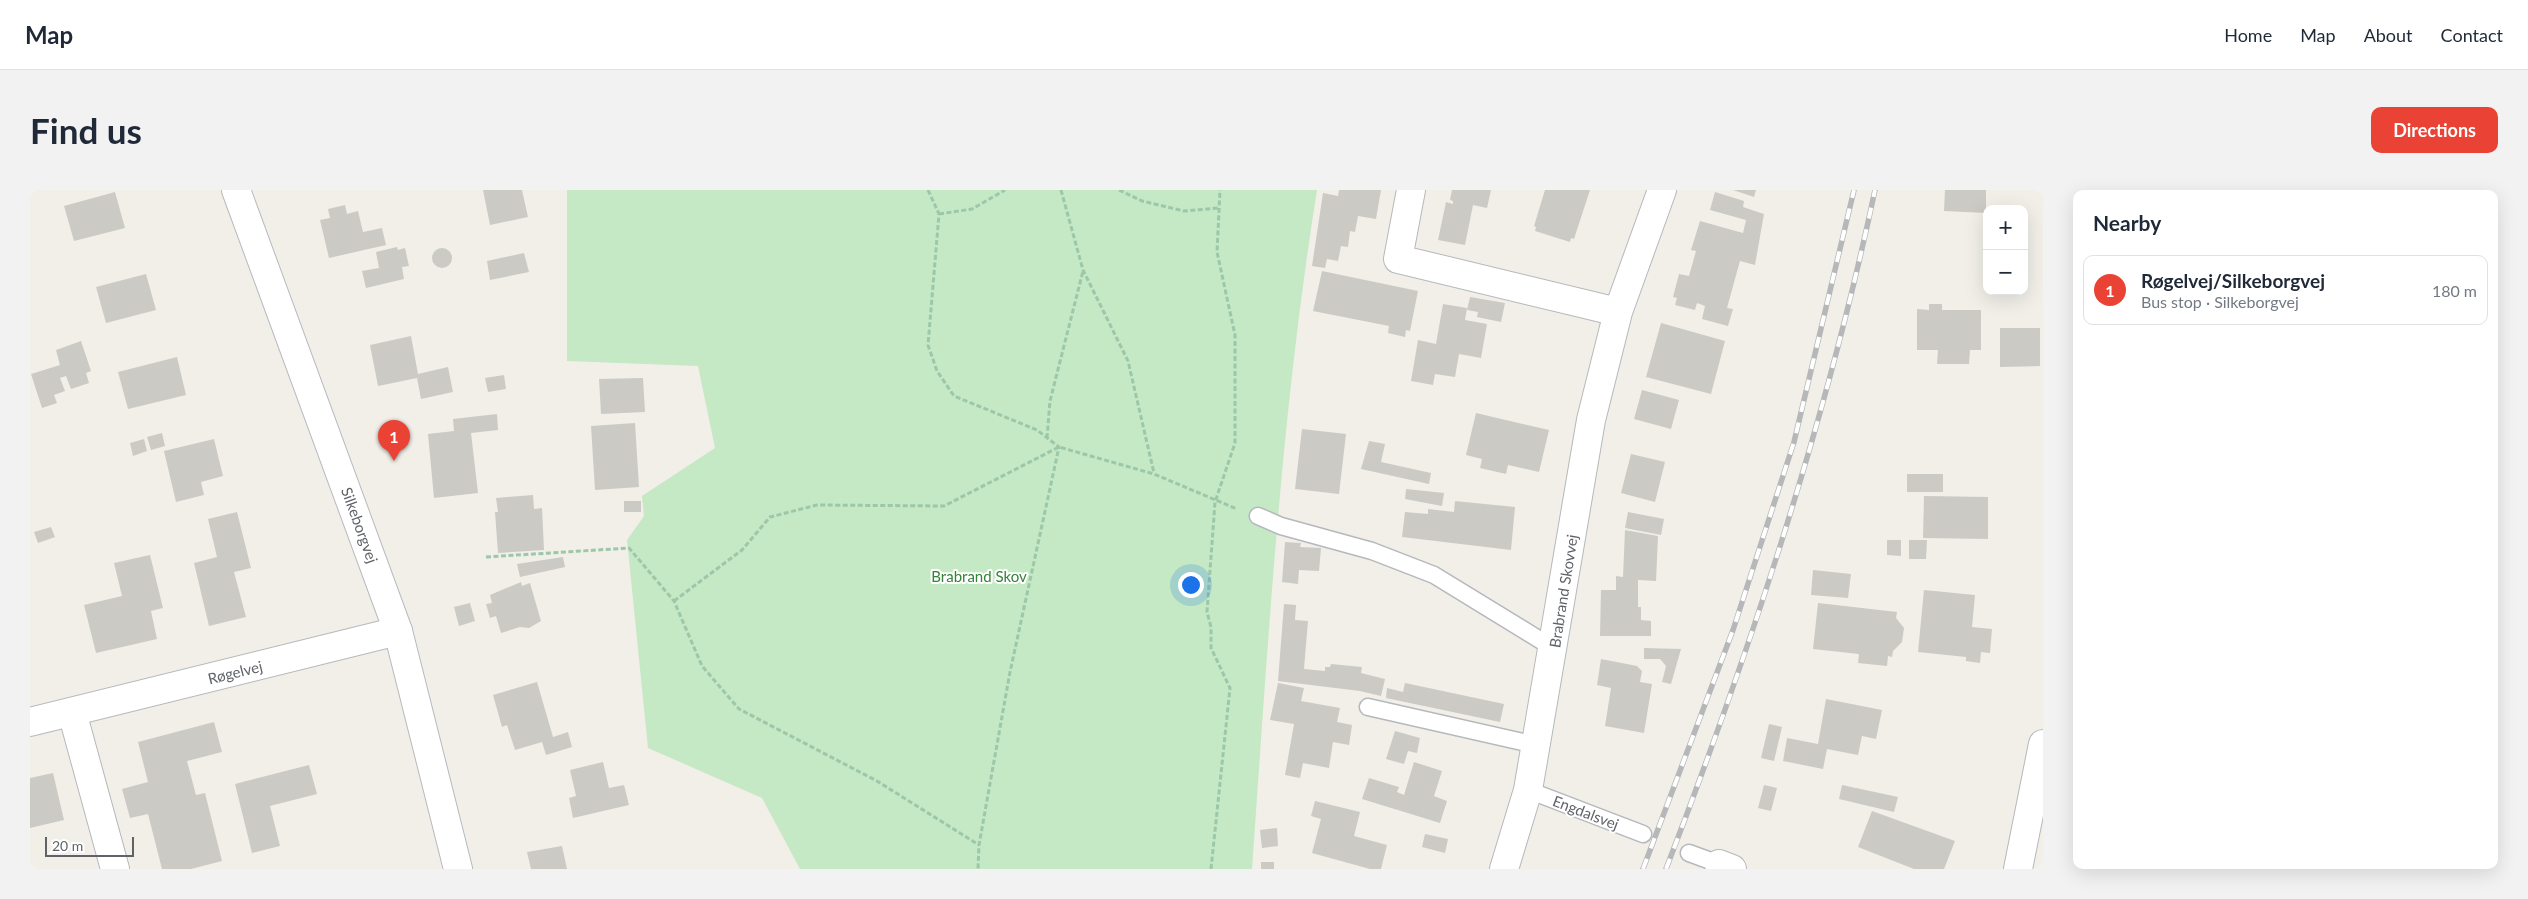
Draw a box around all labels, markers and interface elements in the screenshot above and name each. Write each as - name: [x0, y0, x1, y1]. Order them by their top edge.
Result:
- text: Map: [25, 20, 73, 49]
- text: Home: [2224, 24, 2272, 46]
- text: Map: [2300, 24, 2336, 46]
- text: About: [2364, 24, 2413, 46]
- text: Contact: [2441, 24, 2503, 46]
- button: Directions: [2371, 107, 2498, 153]
- text: Find us: [30, 109, 142, 151]
- map controls: [1983, 205, 2028, 295]
- button: +: [1983, 205, 2028, 250]
- text: Nearby: [2093, 210, 2161, 235]
- button: −: [1983, 250, 2028, 295]
- text: Røgelvej/Silkeborgvej: [2141, 269, 2325, 292]
- text: 1: [2105, 281, 2115, 300]
- text: 180 m: [2432, 281, 2477, 300]
- text: Bus stop · Silkeborgvej: [2141, 292, 2299, 311]
- pin: 1: [378, 420, 410, 461]
- street label: Silkeborgvej: [338, 485, 382, 565]
- street label: Brabrand Skovvej: [1545, 533, 1581, 649]
- park label: Brabrand Skov: [931, 567, 1027, 585]
- your location: [1178, 572, 1204, 598]
- street label: Røgelvej: [206, 657, 264, 687]
- street label: Engdalsvej: [1550, 791, 1622, 833]
- scale bar: [45, 834, 134, 857]
- text: 20 m: [52, 837, 83, 854]

